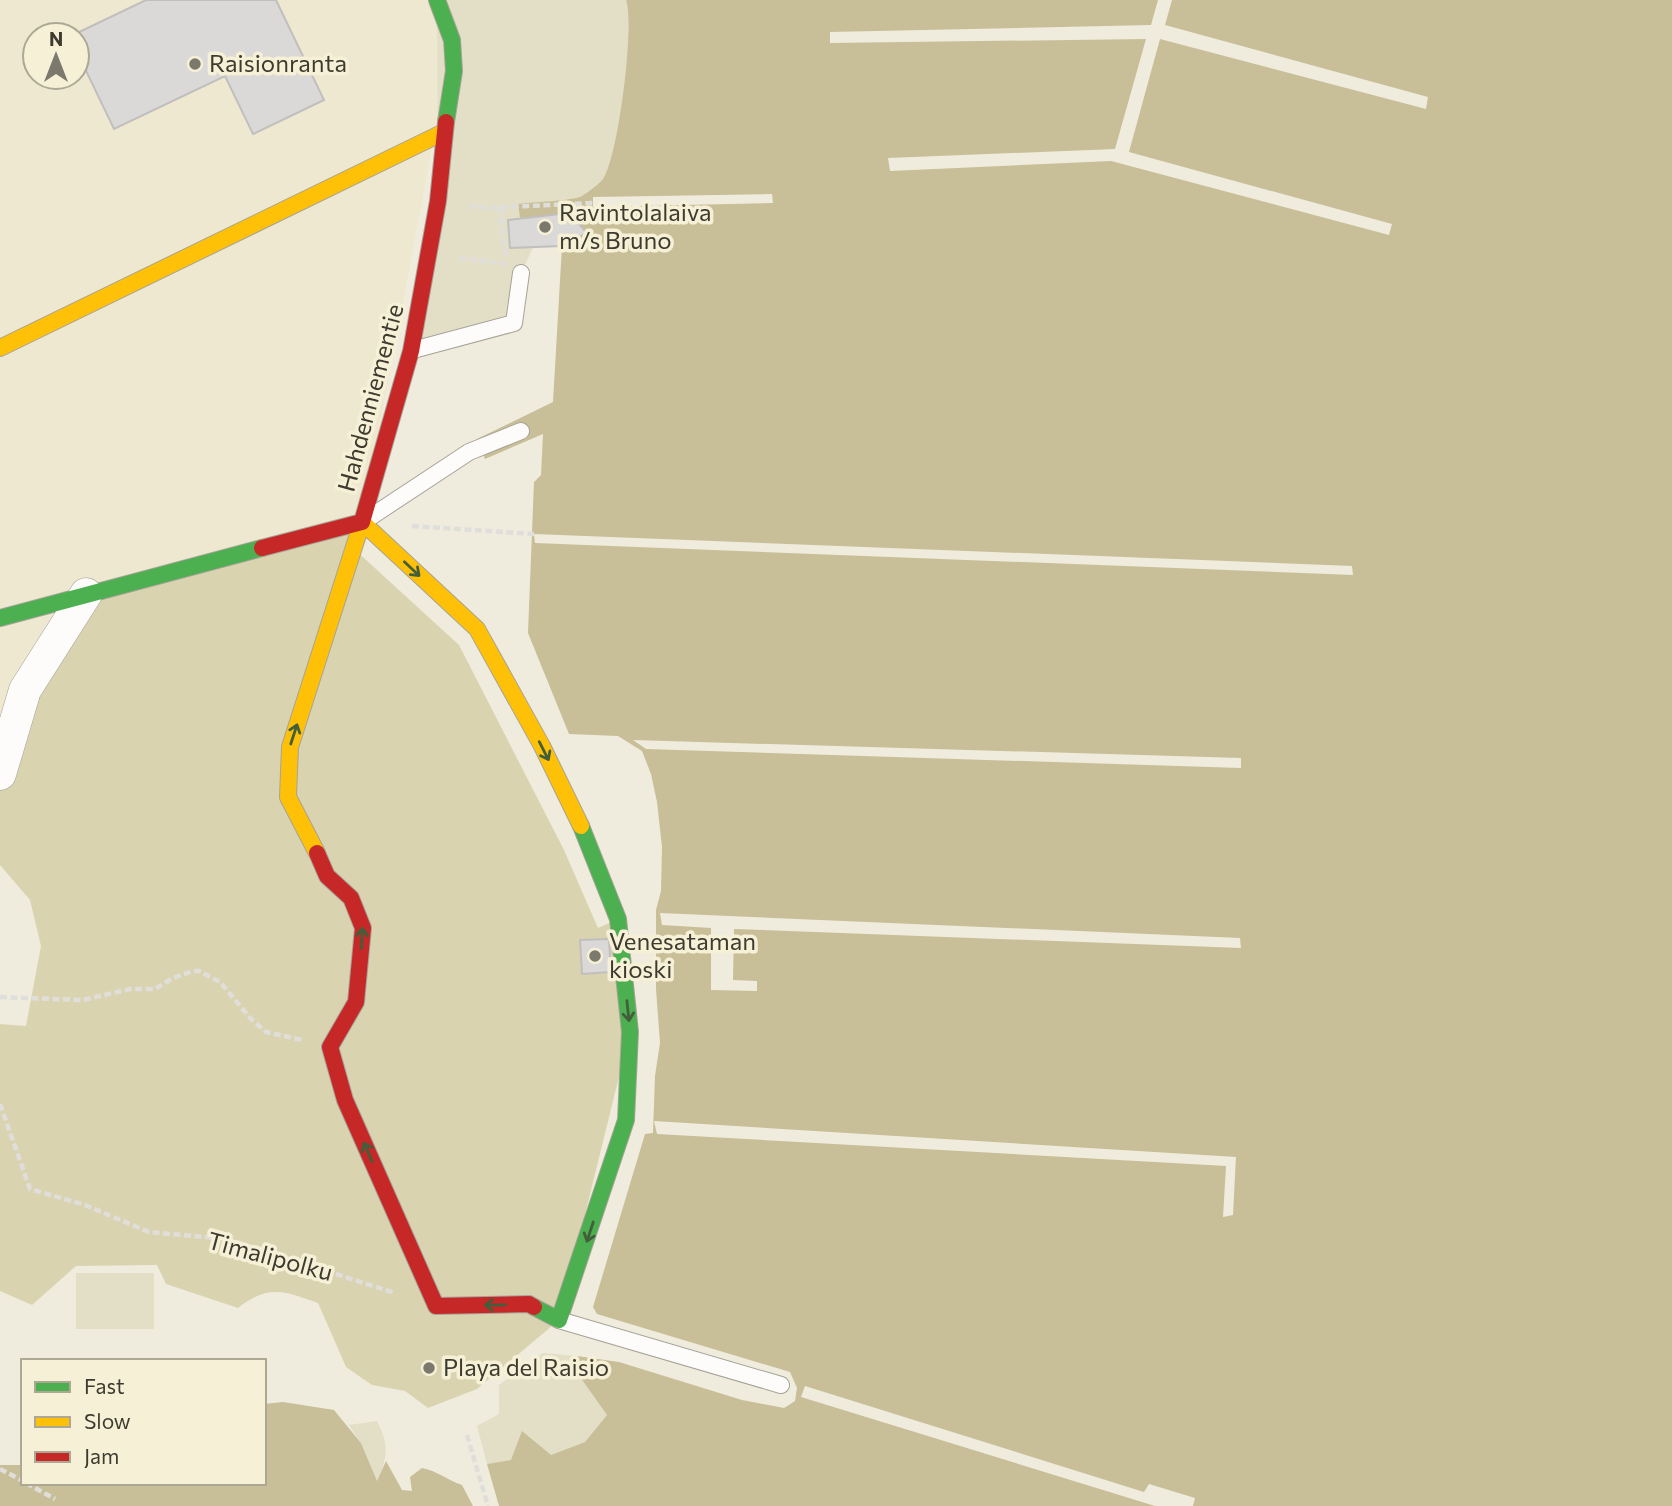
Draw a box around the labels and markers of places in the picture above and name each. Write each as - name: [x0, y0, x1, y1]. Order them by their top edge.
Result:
- place label: Raisionranta: [209, 48, 347, 77]
- marker: Raisionranta: [187, 56, 203, 72]
- place label: Ravintolalaiva m/s Bruno: [559, 197, 712, 254]
- marker: Ravintolalaiva m/s Bruno: [537, 219, 553, 235]
- place label: Venesataman kioski: [609, 926, 756, 983]
- marker: Venesataman kioski: [587, 948, 603, 964]
- place label: Playa del Raisio: [443, 1352, 609, 1381]
- marker: Playa del Raisio: [421, 1360, 437, 1376]

